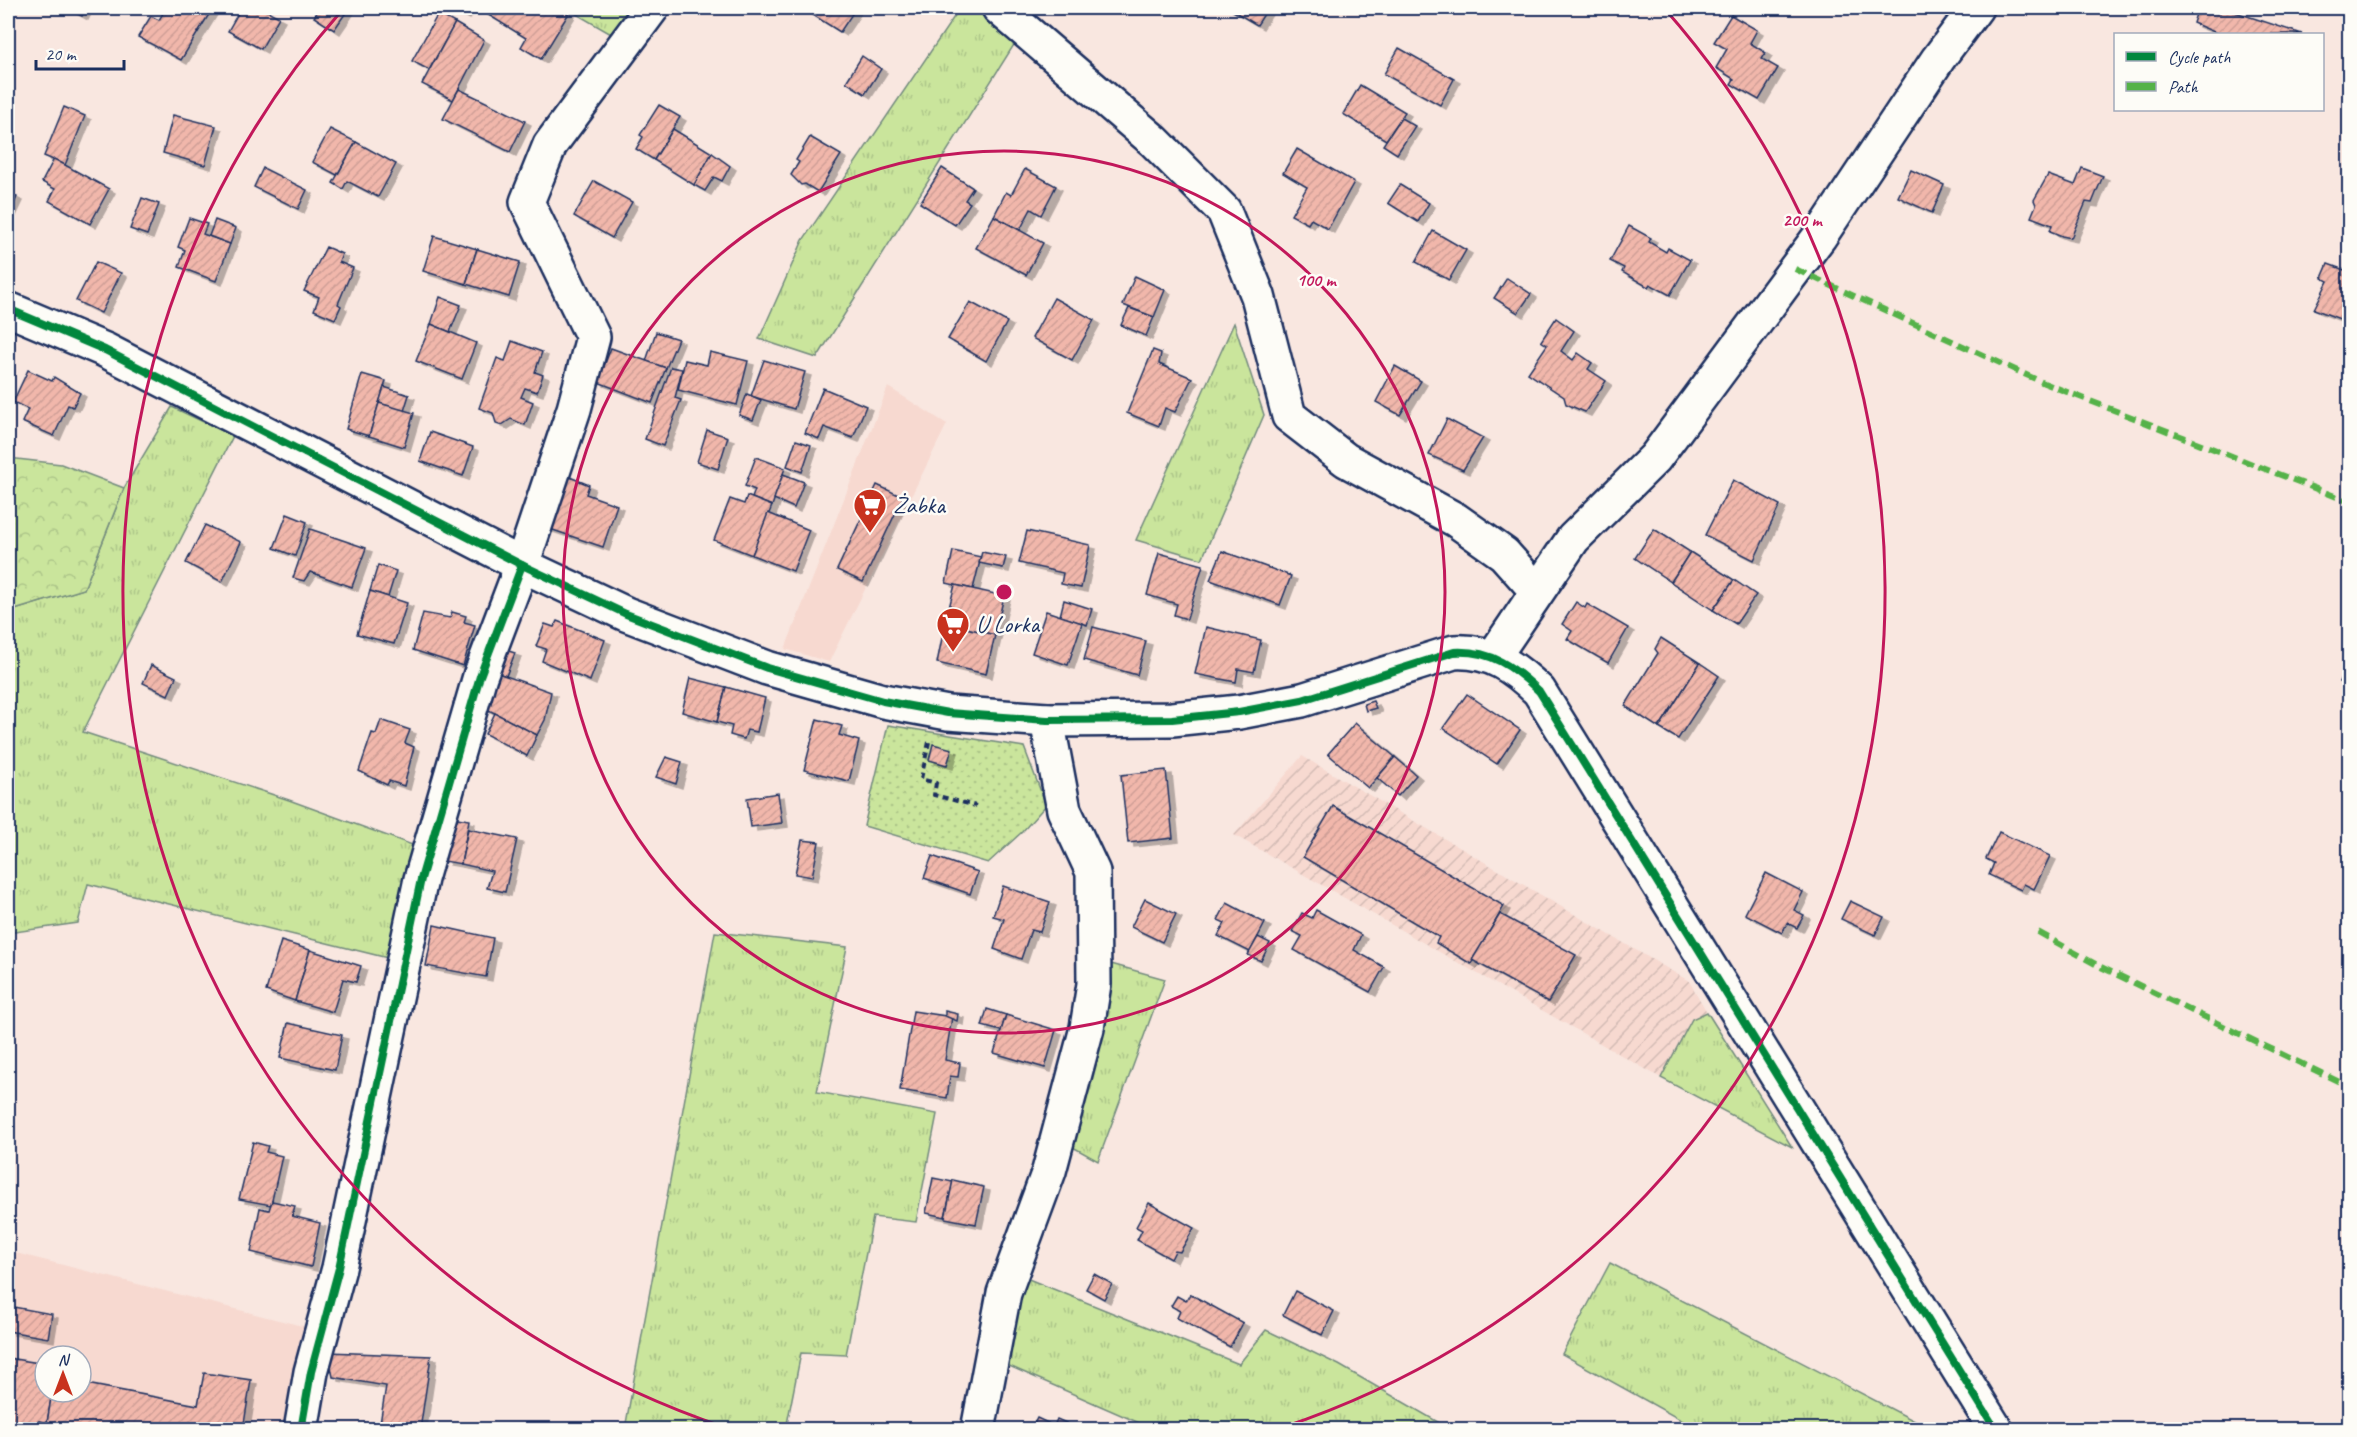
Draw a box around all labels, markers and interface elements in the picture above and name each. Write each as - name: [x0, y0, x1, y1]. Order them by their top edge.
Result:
- scale bar: [36, 33, 124, 71]
- legend: [2114, 33, 2324, 111]
- text: 20 m: [45, 43, 78, 65]
- text: Cycle path: [2168, 46, 2231, 68]
- text: Path: [2168, 76, 2198, 98]
- text: 200 m: [1783, 209, 1823, 231]
- text: 100 m: [1297, 269, 1337, 291]
- supermarket icon: Żabka: [852, 487, 888, 534]
- place label: Żabka: [893, 490, 946, 520]
- centre of rings: [994, 582, 1014, 602]
- supermarket icon: U Lorka: [935, 606, 971, 653]
- place label: U Lorka: [976, 609, 1040, 639]
- north arrow: [33, 1344, 93, 1404]
- text: N: [58, 1350, 71, 1370]

